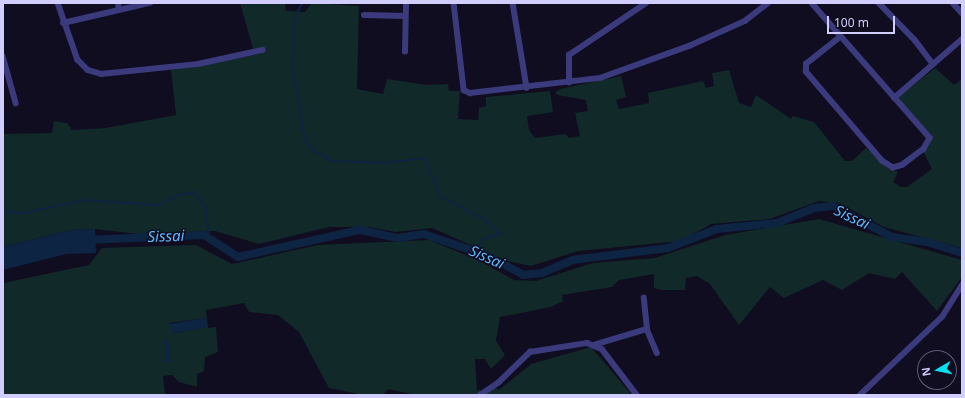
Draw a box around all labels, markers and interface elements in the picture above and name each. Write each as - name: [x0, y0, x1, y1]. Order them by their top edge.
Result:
- scale bar: [829, 8, 897, 34]
- text: 100 m: [834, 14, 869, 31]
- water label: Sissai: [832, 201, 872, 233]
- water label: Sissai: [147, 226, 185, 246]
- water label: Sissai: [467, 241, 507, 273]
- north arrow: [917, 350, 957, 390]
- text: N: [918, 366, 934, 377]

